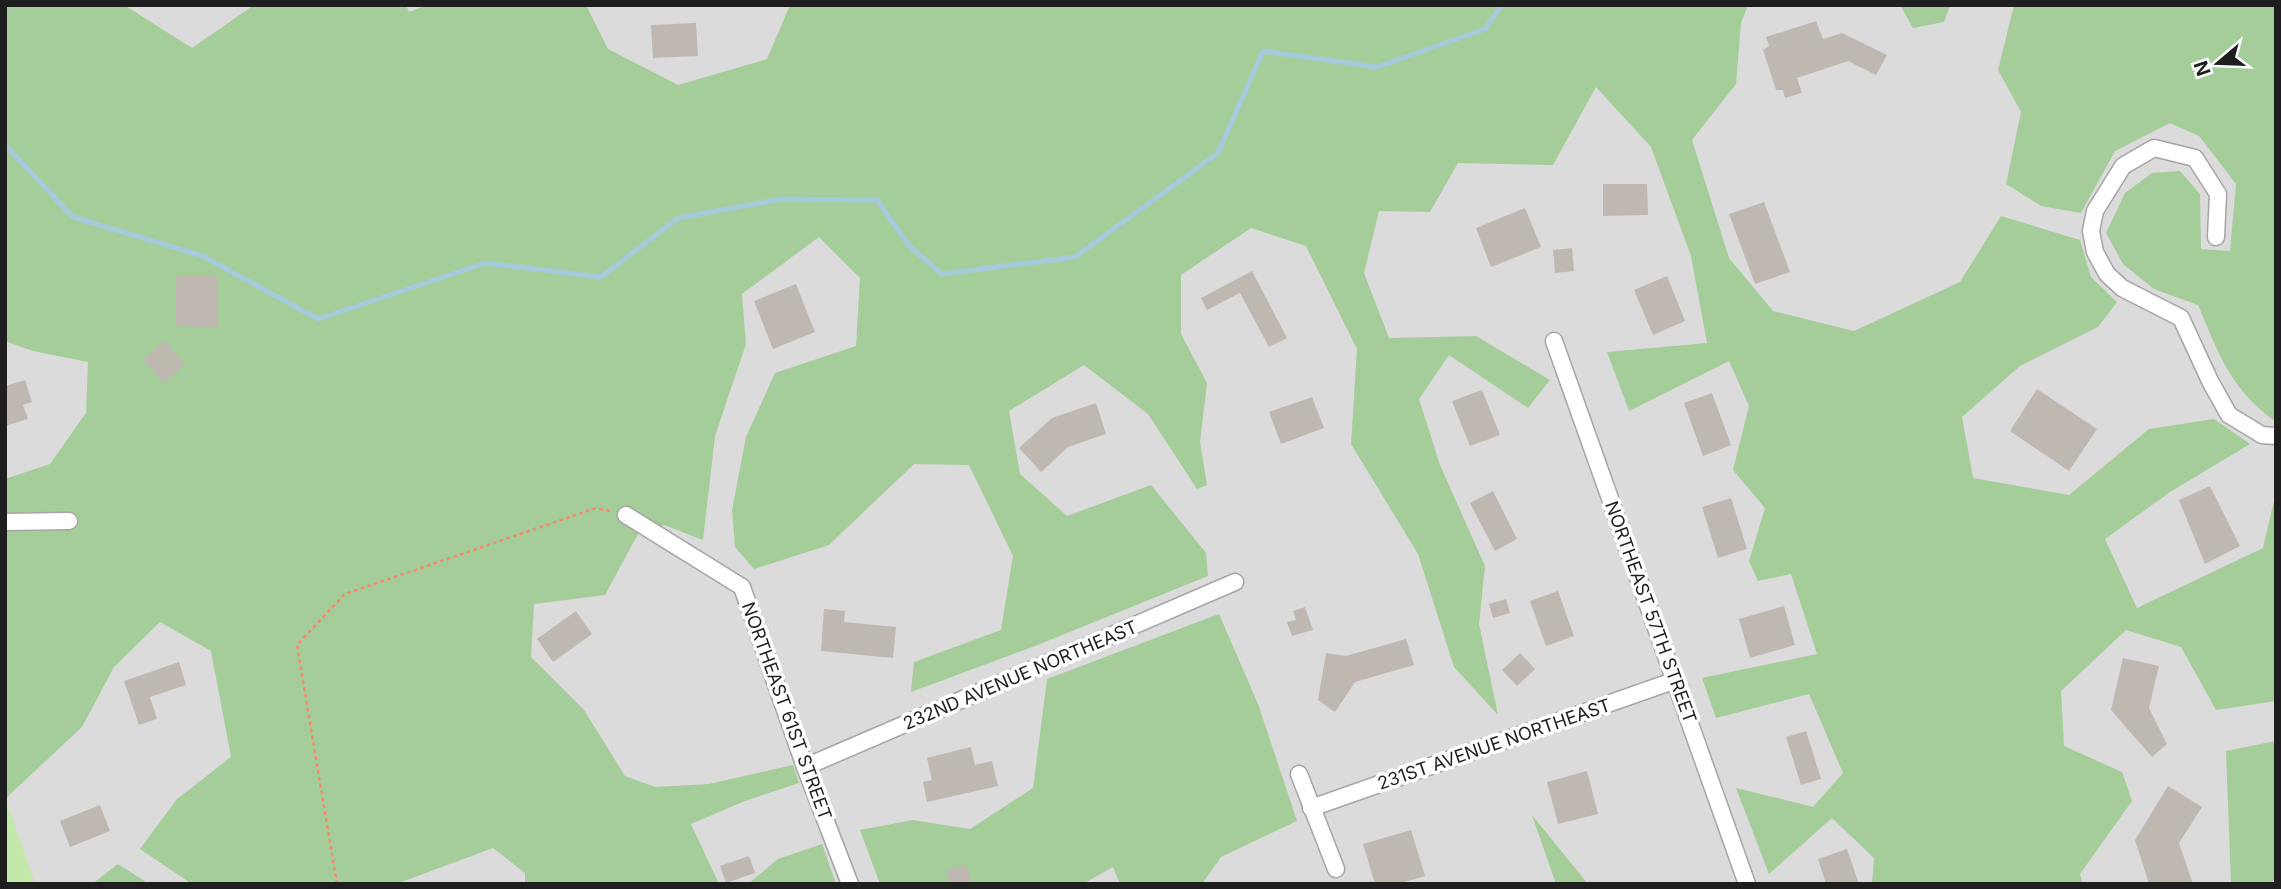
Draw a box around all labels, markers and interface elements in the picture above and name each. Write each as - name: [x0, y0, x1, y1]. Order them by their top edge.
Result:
- north arrow: [2183, 28, 2253, 98]
- text: N: [2189, 58, 2216, 79]
- street label: NORTHEAST 57TH STREET: [1601, 498, 1701, 726]
- street label: NORTHEAST 61ST STREET: [738, 599, 836, 823]
- street label: 232ND AVENUE NORTHEAST: [900, 616, 1140, 734]
- street label: 231ST AVENUE NORTHEAST: [1375, 694, 1613, 794]

